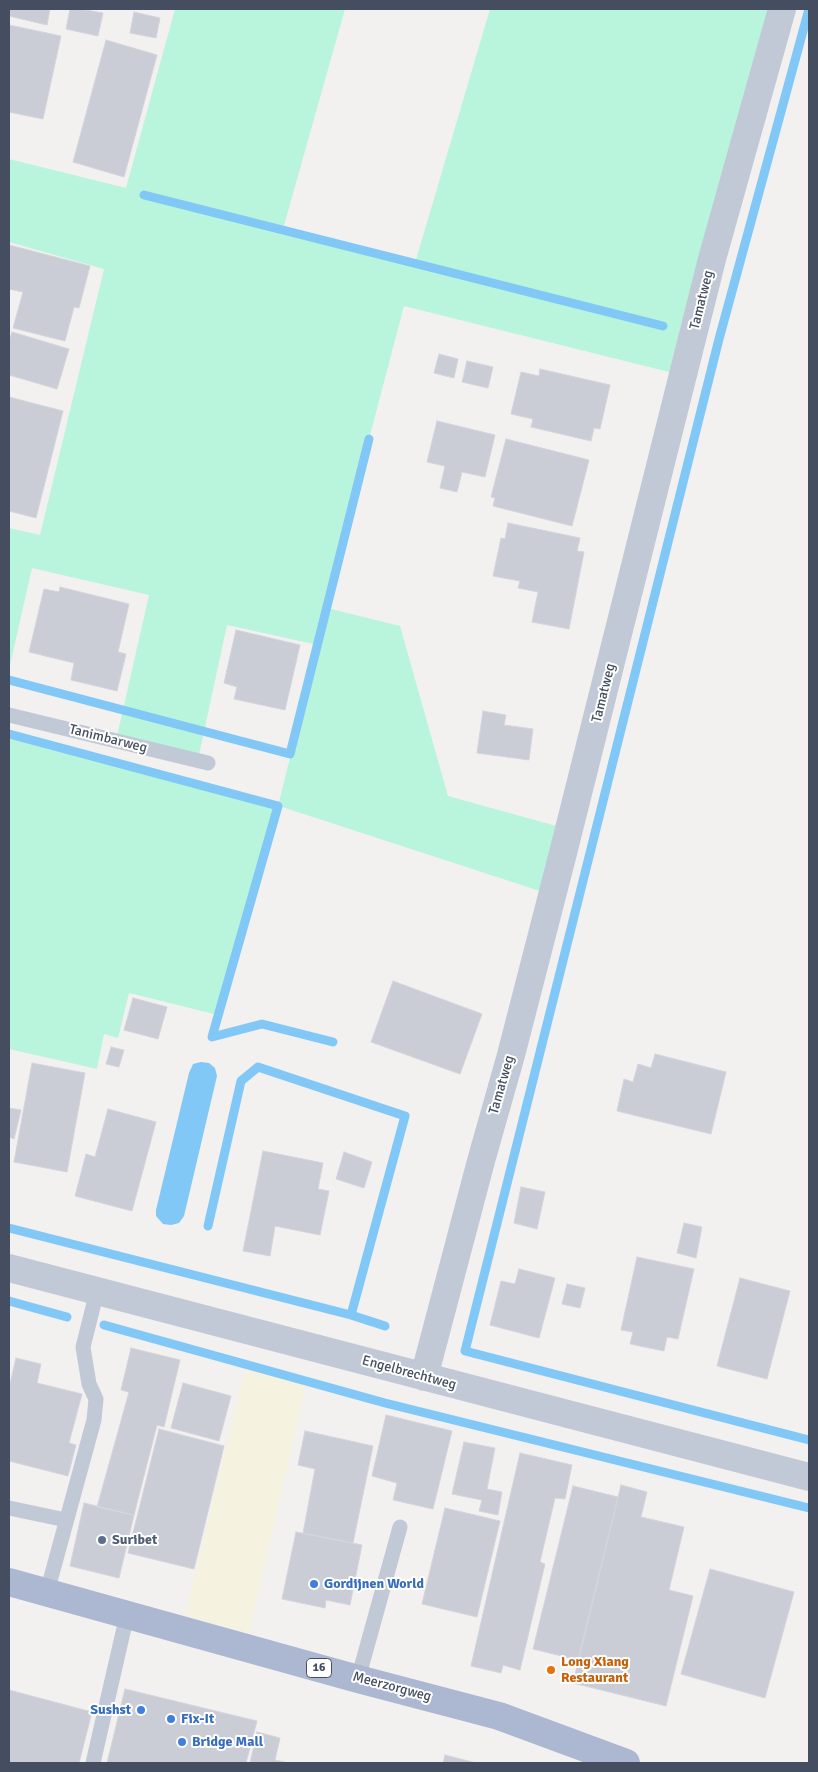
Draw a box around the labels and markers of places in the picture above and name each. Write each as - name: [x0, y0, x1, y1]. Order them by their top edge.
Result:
- place label: Suribet: [112, 1532, 157, 1548]
- marker: Suribet: [96, 1534, 108, 1546]
- place label: Gordijnen World: [324, 1576, 424, 1592]
- marker: Gordijnen World: [308, 1578, 320, 1590]
- place label: Long Xiang Restaurant: [561, 1654, 629, 1686]
- marker: Long Xiang Restaurant: [545, 1664, 557, 1676]
- place label: Sushst: [90, 1702, 131, 1718]
- marker: Sushst: [135, 1704, 147, 1716]
- place label: Fix-It: [181, 1711, 214, 1727]
- marker: Fix-It: [165, 1713, 177, 1725]
- place label: Bridge Mall: [192, 1734, 263, 1750]
- marker: Bridge Mall: [176, 1736, 188, 1748]

